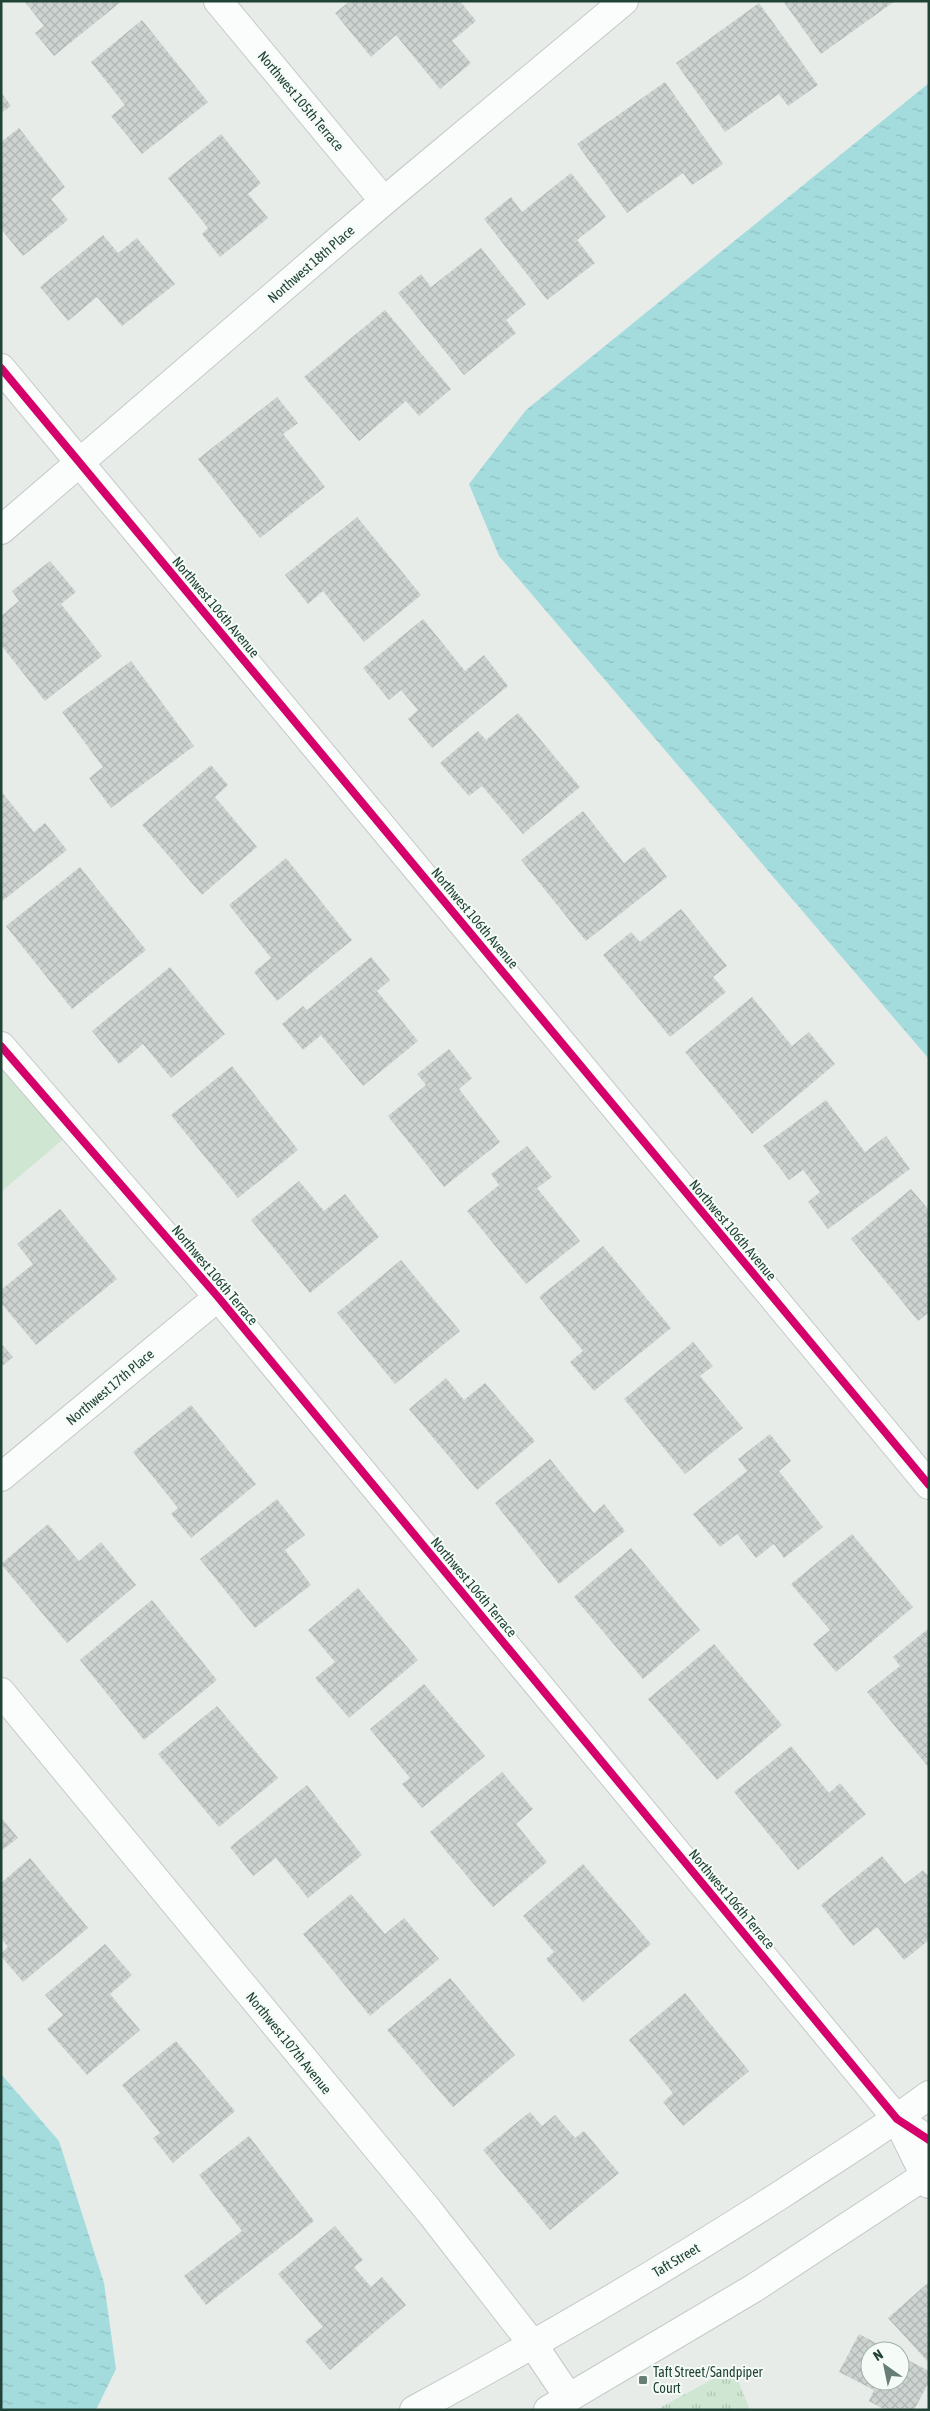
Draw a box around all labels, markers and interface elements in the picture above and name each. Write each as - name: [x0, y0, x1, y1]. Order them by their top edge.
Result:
- street label: Northwest 105th Terrace: [255, 48, 347, 154]
- street label: Northwest 18th Place: [264, 222, 358, 306]
- street label: Northwest 106th Avenue: [169, 553, 263, 661]
- street label: Northwest 106th Avenue: [428, 864, 522, 972]
- street label: Northwest 106th Avenue: [686, 1176, 780, 1284]
- street label: Northwest 106th Terrace: [169, 1222, 261, 1328]
- street label: Northwest 17th Place: [63, 1346, 157, 1428]
- street label: Northwest 106th Terrace: [428, 1534, 520, 1640]
- street label: Northwest 106th Terrace: [686, 1846, 778, 1952]
- street label: Northwest 107th Avenue: [243, 1989, 335, 2097]
- street label: Taft Street: [649, 2240, 703, 2280]
- north arrow: [860, 2341, 910, 2391]
- text: N: [870, 2346, 886, 2364]
- place label: Taft Street/Sandpiper Court: [653, 2364, 764, 2396]
- marker: Taft Street/Sandpiper Court: [637, 2374, 649, 2386]

